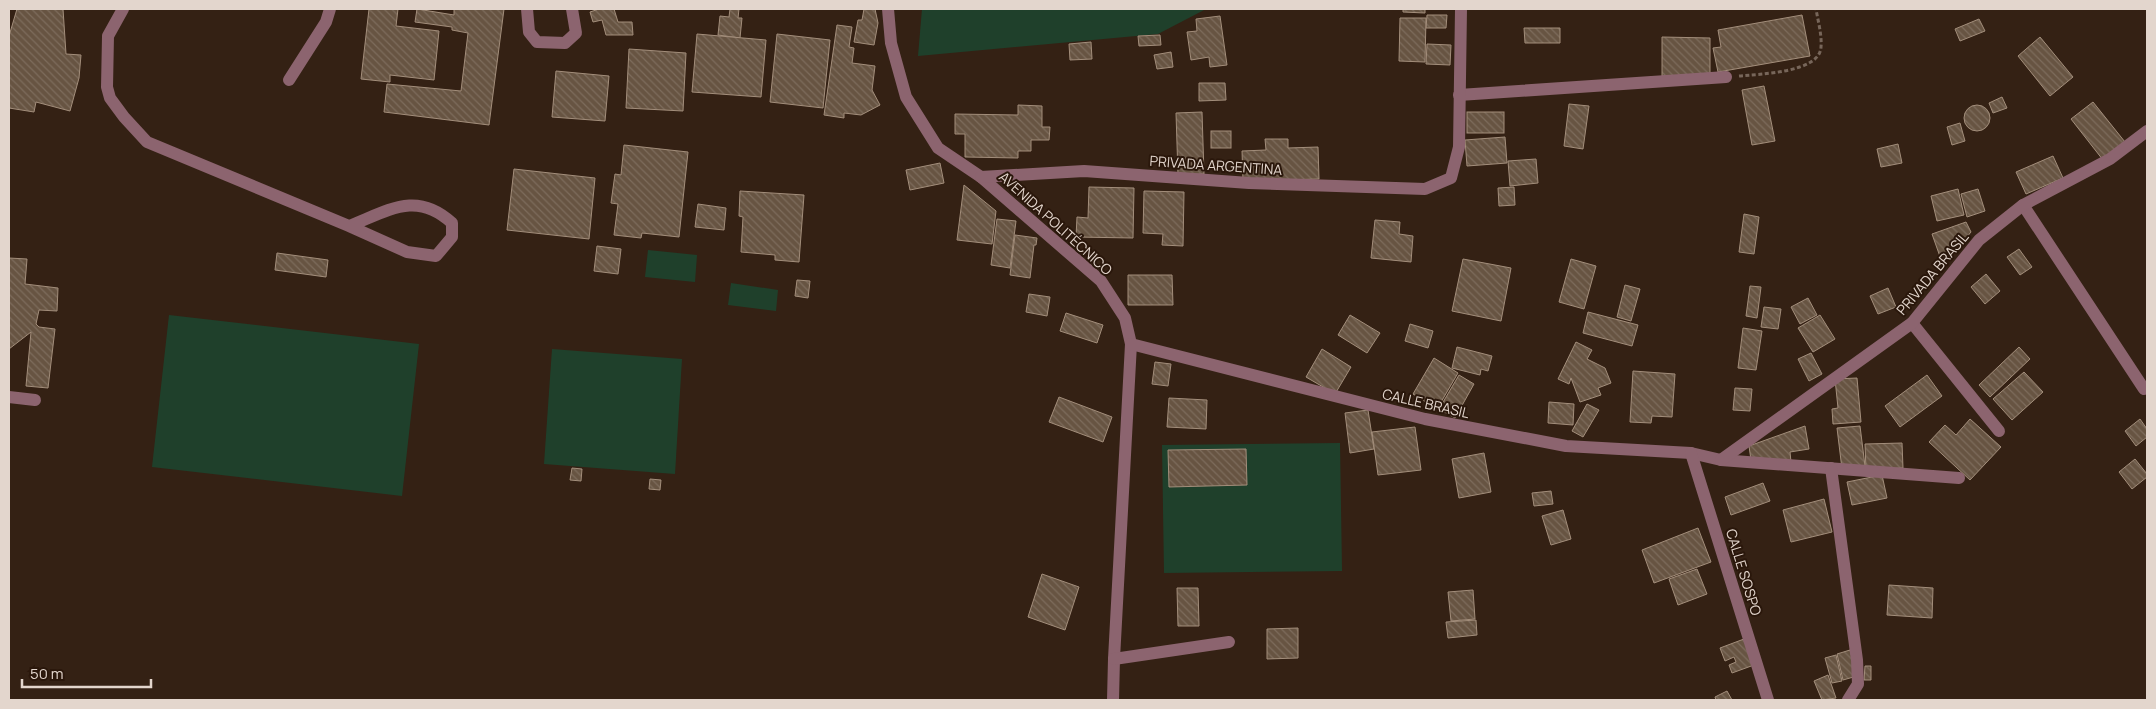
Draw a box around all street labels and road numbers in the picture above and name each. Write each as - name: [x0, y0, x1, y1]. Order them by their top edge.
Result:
- street label: PRIVADA ARGENTINA: [1149, 151, 1283, 179]
- street label: AVENIDA POLITÉCNICO: [995, 167, 1117, 279]
- street label: PRIVADA BRASIL: [1892, 228, 1972, 318]
- street label: CALLE BRASIL: [1381, 384, 1471, 422]
- street label: CALLE SOSPO: [1722, 526, 1766, 618]

